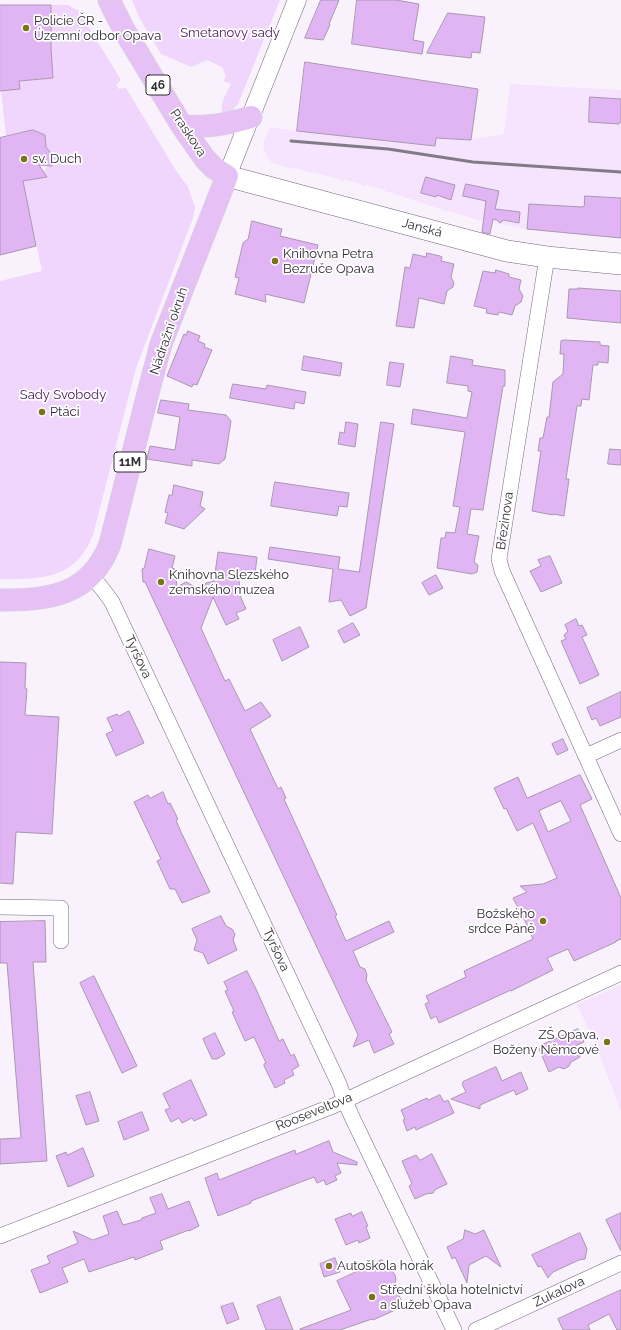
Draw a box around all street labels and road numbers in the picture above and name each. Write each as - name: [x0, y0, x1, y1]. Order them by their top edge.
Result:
- road number: 46: [146, 75, 170, 95]
- street label: Praskova: [166, 106, 210, 160]
- street label: Janská: [400, 215, 444, 241]
- street label: Nádražní okruh: [147, 285, 191, 377]
- road number: 11M: [114, 452, 146, 472]
- street label: Březinova: [493, 491, 517, 551]
- street label: Tyršova: [121, 633, 155, 681]
- street label: Tyršova: [259, 926, 293, 974]
- street label: Rooseveltova: [274, 1090, 354, 1134]
- street label: Zukalova: [531, 1273, 587, 1311]

